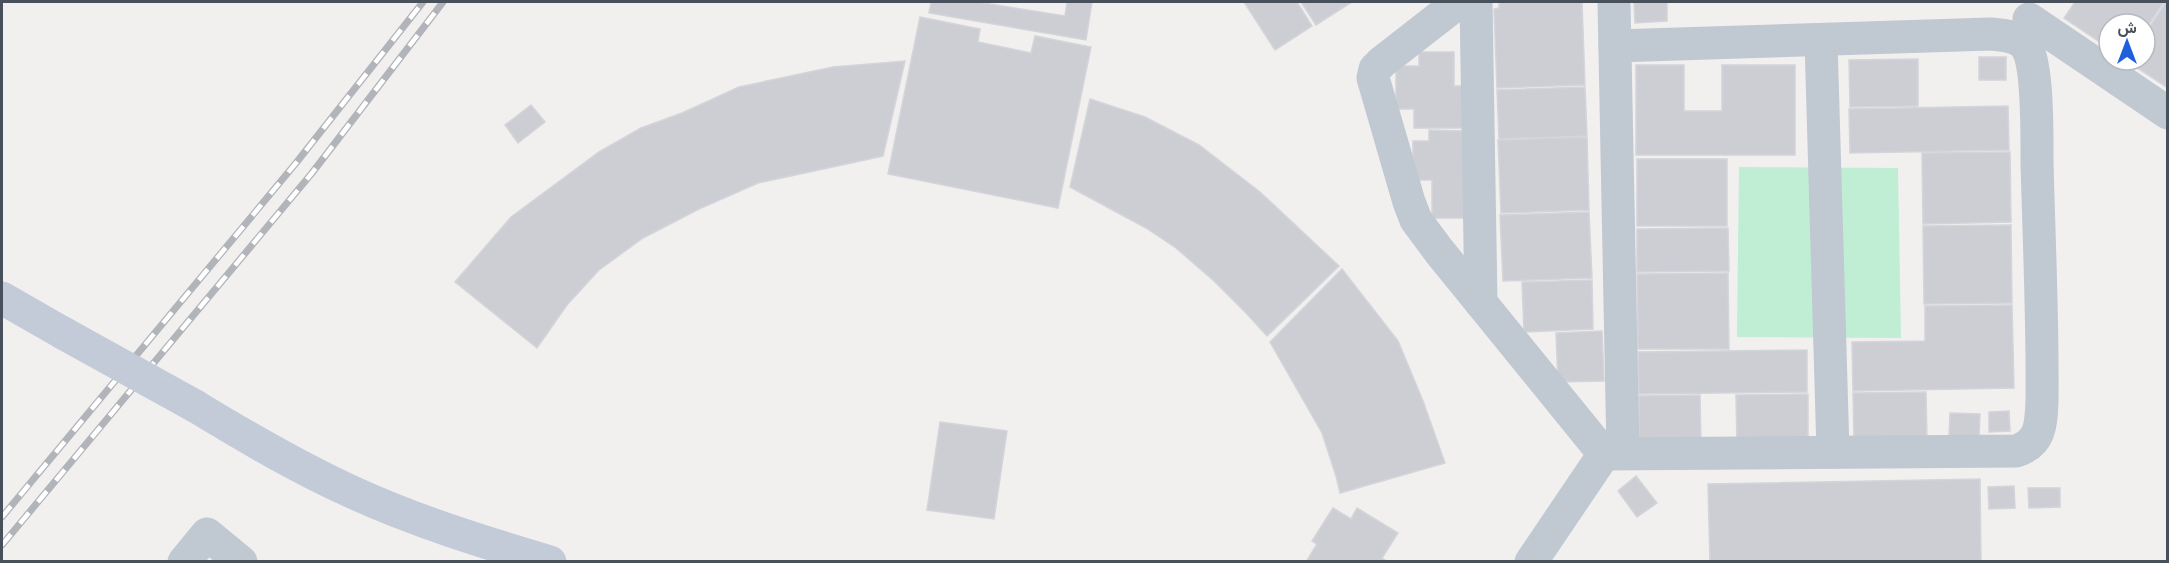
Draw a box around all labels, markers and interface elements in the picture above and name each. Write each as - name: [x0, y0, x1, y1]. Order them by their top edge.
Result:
- north arrow: [2097, 12, 2157, 72]
- text: ش: [2117, 17, 2137, 37]

